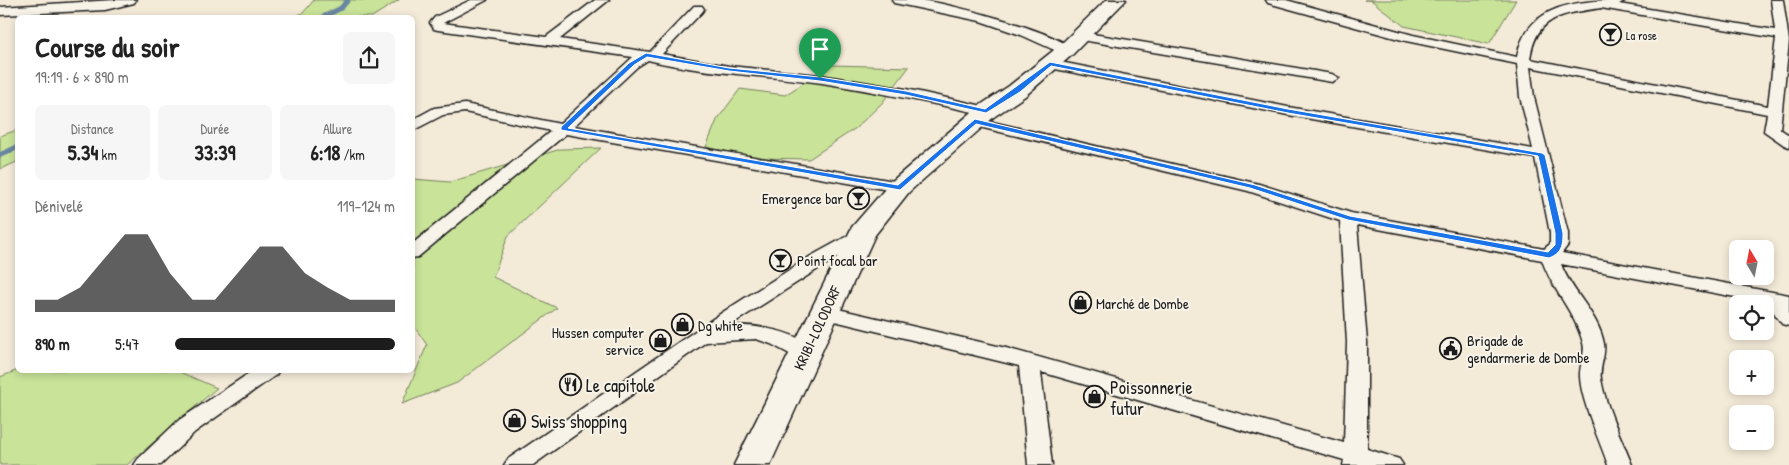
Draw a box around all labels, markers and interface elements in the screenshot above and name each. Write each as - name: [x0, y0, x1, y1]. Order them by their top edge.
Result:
- bar icon: La rose: [1598, 23, 1622, 47]
- place label: La rose: [1626, 27, 1657, 44]
- text: Course du soir: [35, 28, 180, 66]
- pin: [799, 28, 841, 79]
- button: share: [343, 32, 395, 84]
- icon: arrive: [806, 35, 834, 63]
- text: 19:19 · 6 × 890 m: [35, 66, 129, 88]
- text: Distance: [71, 119, 114, 138]
- text: Durée: [201, 119, 229, 138]
- text: Allure: [323, 119, 352, 138]
- text: 5.34: [68, 138, 98, 167]
- text: 33:39: [195, 138, 235, 167]
- text: 6:18: [310, 138, 340, 167]
- text: km: [98, 145, 117, 164]
- text: /km: [340, 145, 365, 164]
- bar icon: Emergence bar: [847, 186, 871, 210]
- place label: Emergence bar: [762, 188, 843, 209]
- text: Dénivelé: [35, 195, 83, 217]
- text: 119–124 m: [337, 195, 395, 217]
- north arrow: [1729, 240, 1774, 285]
- map controls: [1729, 240, 1774, 450]
- bar icon: Point focal bar: [769, 248, 793, 272]
- place label: Point focal bar: [797, 250, 878, 271]
- street label: KRIBI-LOLODORF: [788, 282, 846, 374]
- shop icon: Marché de Dombe: [1068, 291, 1092, 315]
- place label: Marché de Dombe: [1096, 293, 1189, 314]
- button: locate: [1729, 295, 1774, 340]
- shop icon: Dg white: [670, 313, 694, 337]
- place label: Dg white: [698, 315, 743, 336]
- place label: Hussen computer service: [552, 322, 644, 360]
- shop icon: Hussen computer service: [648, 329, 672, 353]
- place label: Brigade de gendarmerie de Dombe: [1467, 330, 1589, 368]
- text: 890 m: [35, 333, 70, 355]
- text: 5:47: [115, 333, 139, 355]
- public building icon: Brigade de gendarmerie de Dombe: [1439, 337, 1463, 361]
- button: +: [1729, 350, 1774, 395]
- restaurant icon: Le capitole: [558, 373, 582, 397]
- place label: Le capitole: [586, 373, 655, 398]
- place label: Poissonnerie futur: [1110, 375, 1193, 421]
- shop icon: Poissonnerie futur: [1082, 385, 1106, 409]
- button: −: [1729, 405, 1774, 450]
- shop icon: Swiss shopping: [503, 409, 527, 433]
- place label: Swiss shopping: [531, 409, 627, 434]

